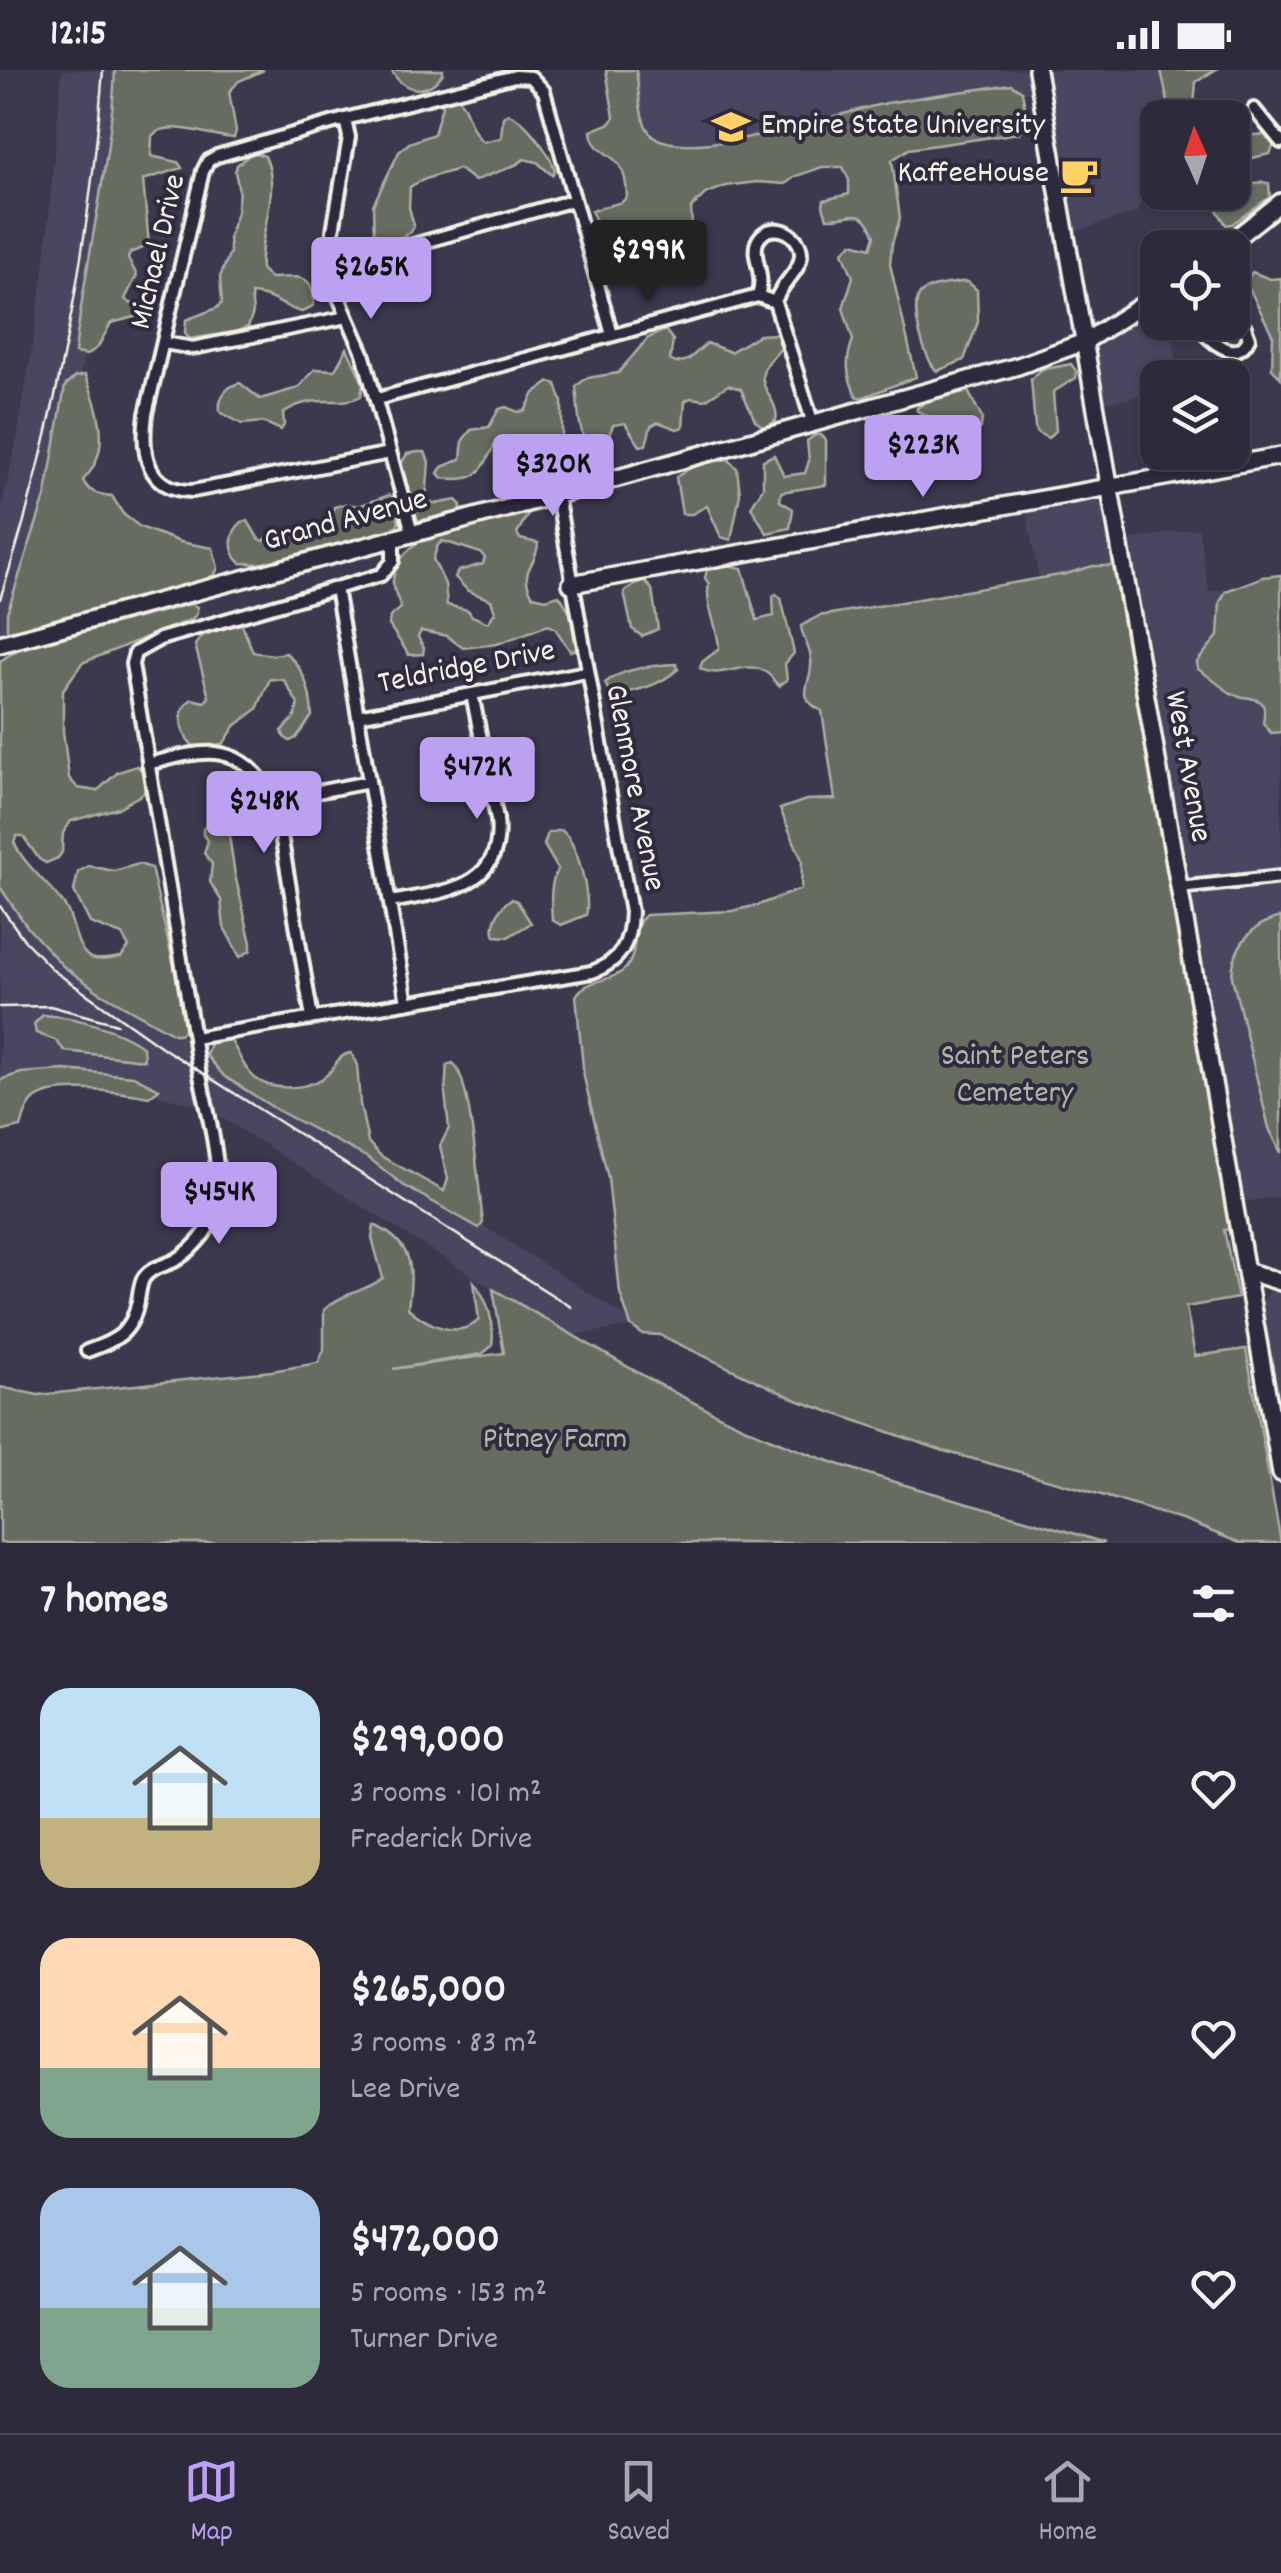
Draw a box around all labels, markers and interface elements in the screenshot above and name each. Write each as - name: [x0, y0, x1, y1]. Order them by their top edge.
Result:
- text: 12:15: [50, 8, 107, 63]
- north arrow: [1140, 100, 1250, 210]
- map controls: [1140, 100, 1250, 470]
- place label: Empire State University: [761, 104, 1046, 150]
- school or university icon: Empire State University: [710, 106, 752, 148]
- place label: KaffeeHouse: [897, 152, 1049, 198]
- cafe icon: KaffeeHouse: [1058, 154, 1100, 196]
- street label: Michael Drive: [120, 170, 200, 334]
- pin: $299K: [578, 220, 718, 305]
- text: $299K: [611, 229, 685, 275]
- button: locate: [1140, 230, 1250, 340]
- pin: $265K: [301, 237, 441, 322]
- text: $265K: [333, 246, 409, 292]
- button: layers: [1140, 360, 1250, 470]
- pin: $223K: [853, 415, 993, 500]
- text: $223K: [886, 424, 960, 470]
- pin: $320K: [483, 434, 623, 519]
- text: $320K: [515, 443, 591, 489]
- street label: Grand Avenue: [259, 478, 433, 566]
- street label: Teldridge Drive: [375, 629, 559, 709]
- street label: Glenmore Avenue: [590, 681, 676, 895]
- street label: West Avenue: [1150, 688, 1222, 846]
- pin: $472K: [407, 737, 547, 822]
- text: $472K: [442, 746, 512, 792]
- pin: $248K: [194, 771, 334, 856]
- text: $248K: [228, 780, 300, 826]
- park label: Saint Peters Cemetery: [941, 1035, 1089, 1118]
- pin: $454K: [149, 1162, 289, 1247]
- text: $454K: [183, 1171, 255, 1217]
- park label: Pitney Farm: [483, 1418, 627, 1464]
- text: 7 homes: [40, 1573, 169, 1633]
- icon: filters: [1186, 1576, 1241, 1631]
- text: $299,000: [350, 1712, 505, 1772]
- icon: home: [120, 1728, 240, 1848]
- icon: heart: [1186, 1761, 1241, 1816]
- text: 3 rooms · 101 m²: [350, 1772, 542, 1818]
- text: Frederick Drive: [350, 1818, 532, 1864]
- text: $265,000: [350, 1962, 506, 2022]
- icon: home: [120, 1978, 240, 2098]
- icon: heart: [1186, 2011, 1241, 2066]
- text: 3 rooms · 83 m²: [350, 2022, 537, 2068]
- text: Lee Drive: [350, 2068, 460, 2114]
- text: $472,000: [350, 2212, 500, 2272]
- icon: home: [120, 2228, 240, 2348]
- icon: heart: [1186, 2261, 1241, 2316]
- text: 5 rooms · 153 m²: [350, 2272, 547, 2318]
- text: Turner Drive: [350, 2318, 498, 2364]
- tab: Map: [184, 2454, 239, 2554]
- tab: Saved: [608, 2454, 670, 2554]
- tab: Home: [1038, 2454, 1097, 2554]

